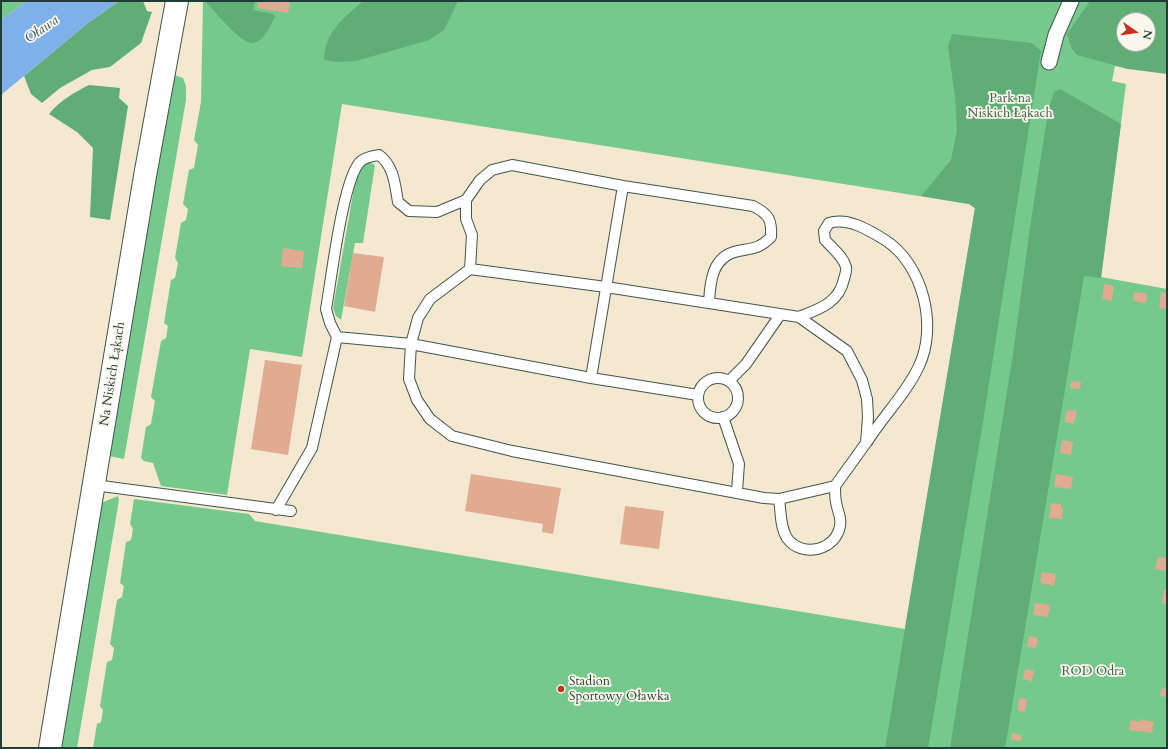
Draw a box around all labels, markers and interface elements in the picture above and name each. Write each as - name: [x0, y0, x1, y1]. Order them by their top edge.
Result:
- water label: Oława: [22, 12, 62, 48]
- north arrow: [1116, 12, 1156, 52]
- text: N: [1139, 28, 1156, 41]
- park label: Park na Niskich Łąkach: [967, 91, 1053, 122]
- street label: Na Niskich Łąkach: [97, 321, 129, 427]
- park label: ROD Odra: [1062, 664, 1124, 680]
- place label: Stadion Sportowy Oławka: [569, 674, 670, 705]
- marker: Stadion Sportowy Oławka: [556, 684, 566, 694]

